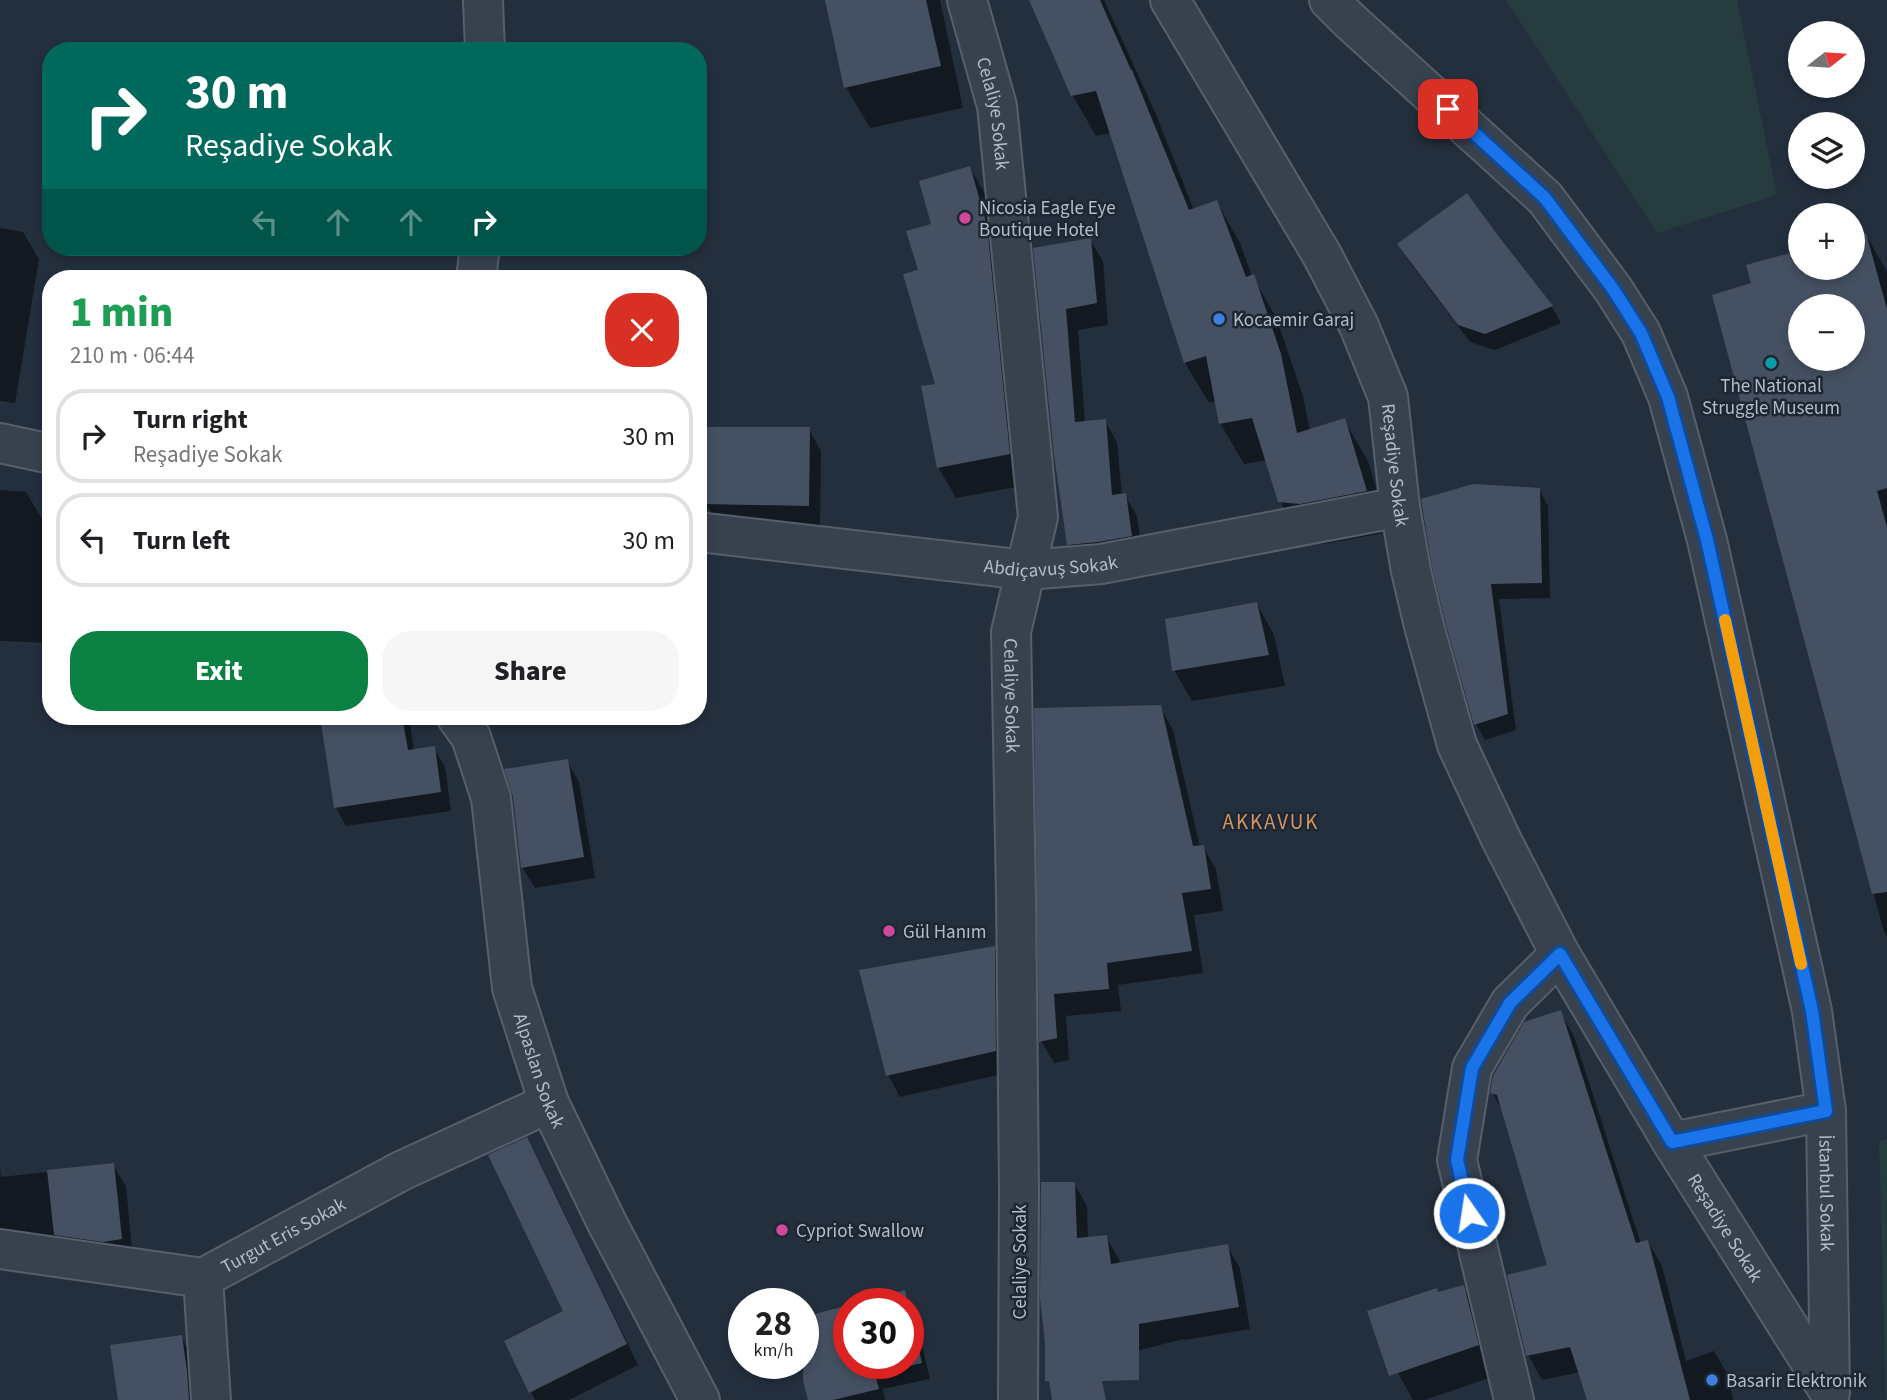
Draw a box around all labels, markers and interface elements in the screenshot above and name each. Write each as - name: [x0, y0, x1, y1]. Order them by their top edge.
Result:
- north arrow: [1788, 21, 1866, 98]
- map controls: [1788, 21, 1865, 371]
- street label: Celaliye Sokak: [969, 54, 1015, 172]
- text: 30 m: [185, 58, 289, 128]
- icon: right: [70, 70, 161, 161]
- pin: [1418, 79, 1478, 139]
- icon: arrive: [1429, 90, 1467, 128]
- button: layers: [1788, 112, 1865, 189]
- text: Reşadiye Sokak: [185, 123, 393, 169]
- place label: Nicosia Eagle Eye Boutique Hotel: [979, 195, 1116, 244]
- icon: left: [246, 203, 284, 241]
- icon: ahead: [319, 203, 357, 241]
- icon: ahead: [392, 203, 430, 241]
- icon: right: [465, 203, 503, 241]
- button: +: [1788, 203, 1865, 280]
- marker: Nicosia Eagle Eye Boutique Hotel: [957, 210, 973, 226]
- text: 1 min: [70, 283, 173, 343]
- button: close: [605, 293, 679, 367]
- button: −: [1788, 294, 1865, 371]
- place label: Kocaemir Garaj: [1233, 307, 1354, 334]
- marker: Kocaemir Garaj: [1211, 311, 1227, 327]
- text: 210 m · 06:44: [70, 339, 194, 372]
- marker: The National Struggle Museum: [1763, 355, 1779, 371]
- place label: The National Struggle Museum: [1702, 373, 1840, 422]
- text: Turn right: [133, 401, 248, 438]
- street label: Reşadiye Sokak: [1374, 402, 1415, 529]
- icon: right: [74, 417, 112, 455]
- text: 30 m: [622, 418, 675, 455]
- text: Reşadiye Sokak: [133, 438, 282, 471]
- icon: left: [74, 521, 112, 559]
- text: Turn left: [133, 522, 230, 559]
- text: 30 m: [622, 522, 675, 559]
- street label: Abdiçavuş Sokak: [982, 549, 1121, 585]
- button: Exit: [70, 631, 368, 711]
- button: Share: [382, 631, 679, 711]
- street label: Celaliye Sokak: [996, 638, 1025, 754]
- district label: AKKAVUK: [1223, 807, 1319, 837]
- place label: Gül Hanım: [903, 919, 987, 946]
- marker: Gül Hanım: [881, 923, 897, 939]
- street label: Alpaslan Sokak: [506, 1010, 571, 1134]
- street label: İstanbul Sokak: [1811, 1134, 1840, 1252]
- street label: Reşadiye Sokak: [1680, 1169, 1769, 1288]
- position arrow: [1432, 1176, 1506, 1250]
- street label: Turgut Eris Sokak: [217, 1191, 351, 1281]
- street label: Celaliye Sokak: [1007, 1204, 1034, 1319]
- place label: Cypriot Swallow: [796, 1218, 925, 1245]
- marker: Cypriot Swallow: [774, 1222, 790, 1238]
- speed limit sign: 30: [833, 1288, 924, 1379]
- text: 28: [755, 1299, 792, 1349]
- text: km/h: [754, 1338, 793, 1363]
- place label: Basarir Elektronik: [1726, 1368, 1867, 1395]
- marker: Basarir Elektronik: [1704, 1372, 1720, 1388]

